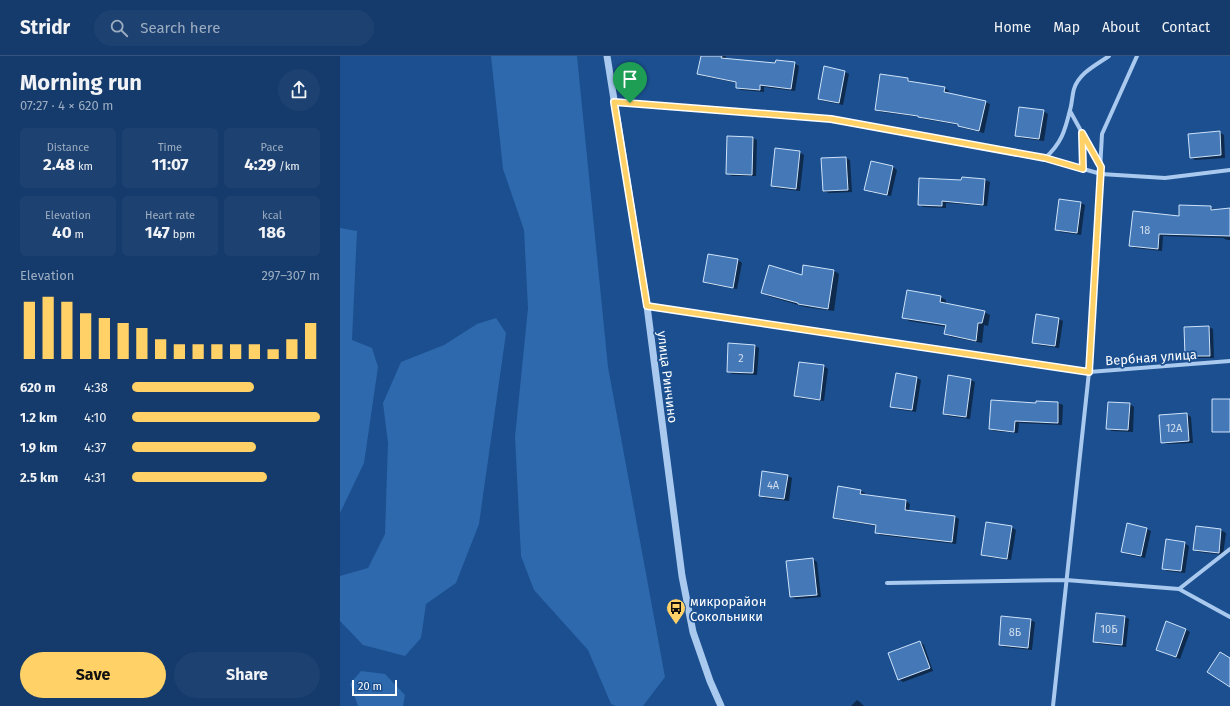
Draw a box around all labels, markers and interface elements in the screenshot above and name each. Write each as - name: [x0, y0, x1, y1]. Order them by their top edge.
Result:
- search box: [94, 10, 374, 46]
- text: Stridr: [20, 16, 70, 39]
- icon: search: [108, 17, 130, 39]
- text: Search here: [140, 19, 220, 37]
- text: Home: [994, 19, 1031, 36]
- text: Map: [1053, 19, 1080, 36]
- text: About: [1102, 19, 1140, 36]
- text: Contact: [1162, 19, 1210, 36]
- pin: [613, 62, 647, 103]
- icon: arrive: [619, 68, 641, 90]
- text: Morning run: [20, 69, 142, 96]
- button: share: [278, 69, 320, 111]
- text: 07:27 · 4 × 620 m: [20, 98, 113, 113]
- text: Distance: [47, 141, 89, 154]
- text: Time: [158, 141, 182, 154]
- text: Pace: [261, 141, 283, 154]
- text: 2.48: [43, 154, 75, 175]
- text: 11:07: [151, 154, 189, 175]
- text: 4:29: [244, 154, 276, 175]
- text: km: [75, 160, 93, 173]
- text: /km: [276, 160, 300, 173]
- text: Elevation: [45, 209, 91, 222]
- text: Heart rate: [145, 209, 195, 222]
- text: kcal: [262, 209, 282, 222]
- text: 40: [52, 222, 72, 243]
- text: 147: [145, 222, 170, 243]
- text: 186: [258, 222, 286, 243]
- house number: 18: [1140, 224, 1150, 237]
- text: m: [72, 228, 84, 241]
- text: bpm: [170, 228, 195, 241]
- text: Elevation: [20, 268, 74, 283]
- text: 297–307 m: [261, 268, 320, 283]
- street label: улица Ринчино: [654, 330, 681, 424]
- street label: Вербная улица: [1105, 347, 1197, 368]
- house number: 2: [738, 352, 744, 365]
- text: 620 m: [20, 380, 56, 395]
- text: 4:38: [84, 380, 108, 395]
- text: 1.2 km: [20, 410, 57, 425]
- text: 4:10: [84, 410, 106, 425]
- house number: 12А: [1166, 422, 1183, 435]
- text: 1.9 km: [20, 440, 57, 455]
- text: 4:37: [84, 440, 106, 455]
- text: 2.5 km: [20, 470, 58, 485]
- text: 4:31: [84, 470, 106, 485]
- house number: 4А: [767, 479, 780, 492]
- place label: микрорайон Сокольники: [690, 594, 766, 624]
- bus stop icon: микрорайон Сокольники: [665, 597, 687, 625]
- house number: 10Б: [1100, 623, 1118, 636]
- house number: 8Б: [1009, 626, 1022, 639]
- button: Save: [20, 652, 166, 698]
- button: Share: [174, 652, 320, 698]
- scale bar: [352, 678, 397, 697]
- text: 20 m: [358, 680, 382, 693]

